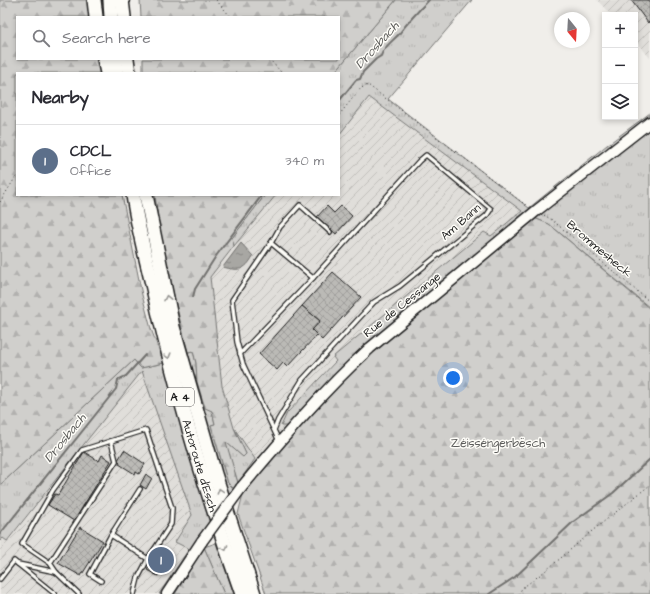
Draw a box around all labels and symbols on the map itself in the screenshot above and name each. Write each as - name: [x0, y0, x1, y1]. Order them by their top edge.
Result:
- north arrow: [554, 12, 590, 48]
- water label: Drosbach: [351, 17, 403, 73]
- street label: Am Bann: [437, 200, 485, 244]
- street label: Brommesheck: [563, 217, 636, 282]
- street label: Rue de Cessange: [360, 268, 445, 342]
- one-way arrow: [163, 295, 171, 301]
- one-way arrow: [163, 352, 172, 359]
- your location: [443, 368, 463, 388]
- road number: A 4: [166, 388, 194, 406]
- water label: Drosbach: [40, 409, 91, 466]
- street label: Autoroute d'Esch: [178, 417, 222, 514]
- park label: Zéisséngerbësch: [451, 435, 545, 453]
- one-way arrow: [216, 487, 225, 494]
- one-way arrow: [221, 544, 229, 551]
- pin: 1: [148, 545, 174, 575]

